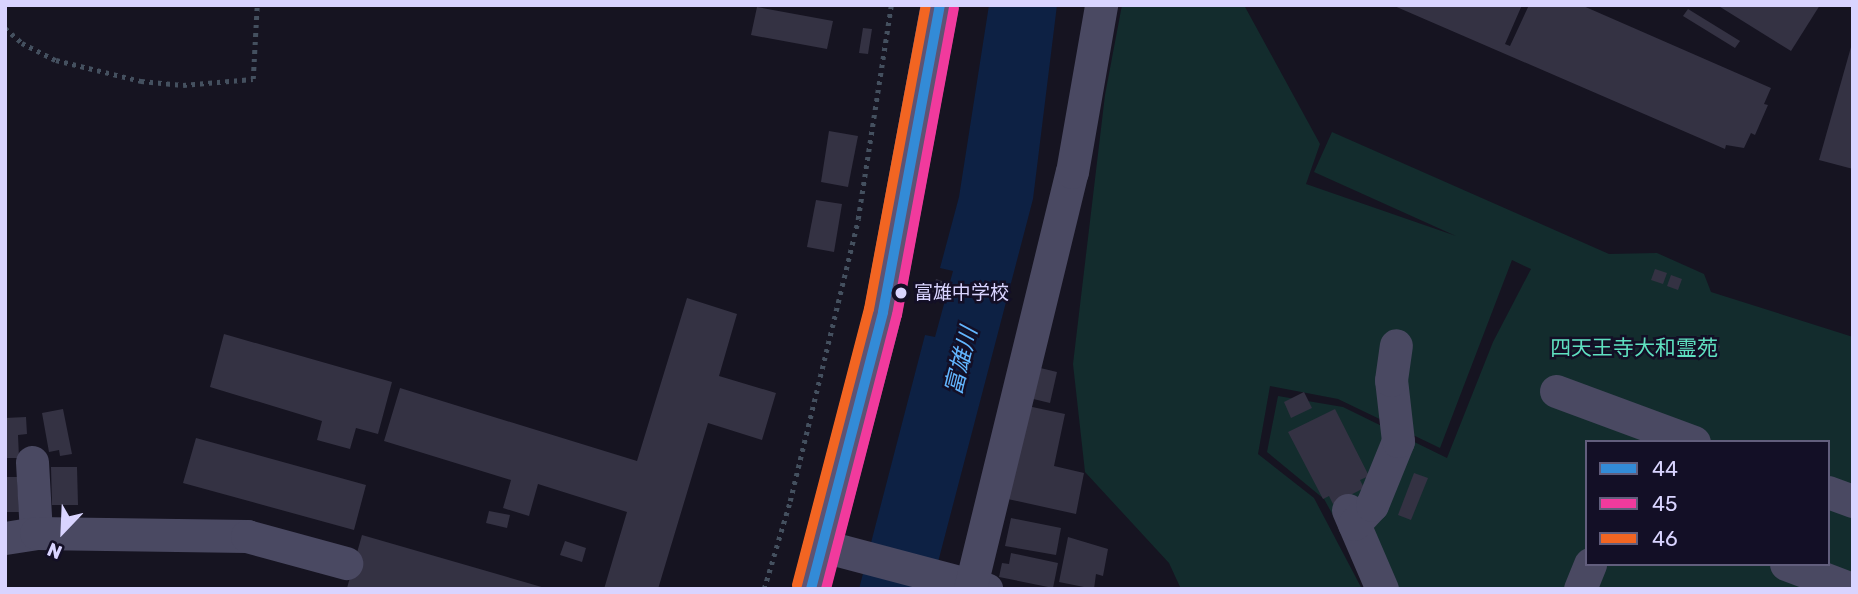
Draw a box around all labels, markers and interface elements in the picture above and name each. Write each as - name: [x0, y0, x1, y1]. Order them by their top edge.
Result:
- place label: 富雄中学校: [914, 282, 1009, 304]
- marker: 富雄中学校: [894, 286, 908, 300]
- water label: 富雄川: [939, 324, 983, 398]
- park label: 四天王寺大和霊苑: [1550, 335, 1718, 361]
- legend: [1585, 440, 1830, 566]
- text: 44: [1652, 456, 1678, 481]
- text: 45: [1652, 491, 1678, 516]
- north arrow: [28, 496, 98, 566]
- text: 46: [1652, 526, 1678, 551]
- text: N: [44, 538, 65, 564]

